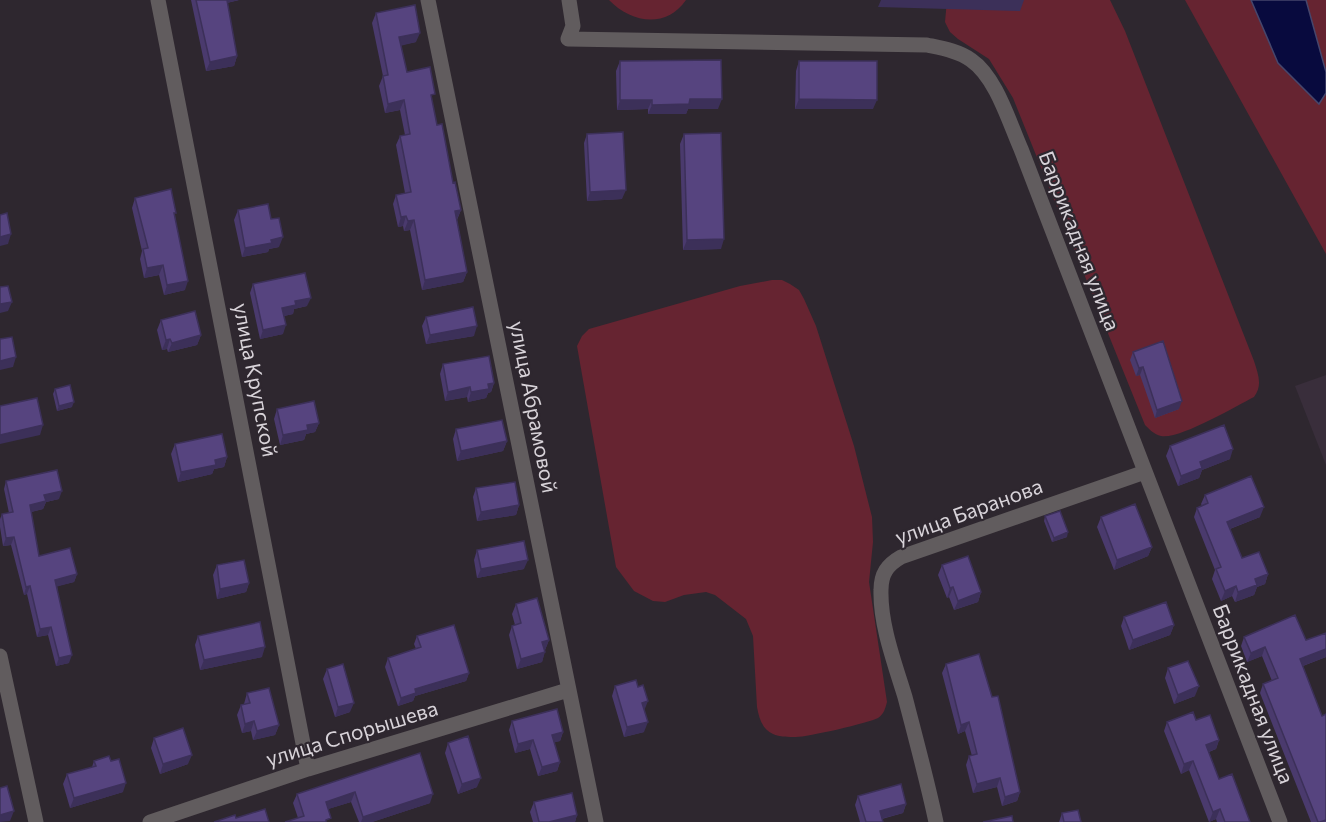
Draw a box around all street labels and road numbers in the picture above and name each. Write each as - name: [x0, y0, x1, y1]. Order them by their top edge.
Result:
- street label: Баррикадная улица: [1035, 147, 1126, 334]
- street label: улица Крупской: [229, 301, 284, 459]
- street label: улица Абрамовой: [506, 319, 563, 495]
- street label: улица Баранова: [891, 472, 1046, 549]
- street label: Баррикадная улица: [1209, 600, 1300, 787]
- street label: улица Спорышева: [263, 695, 441, 771]

